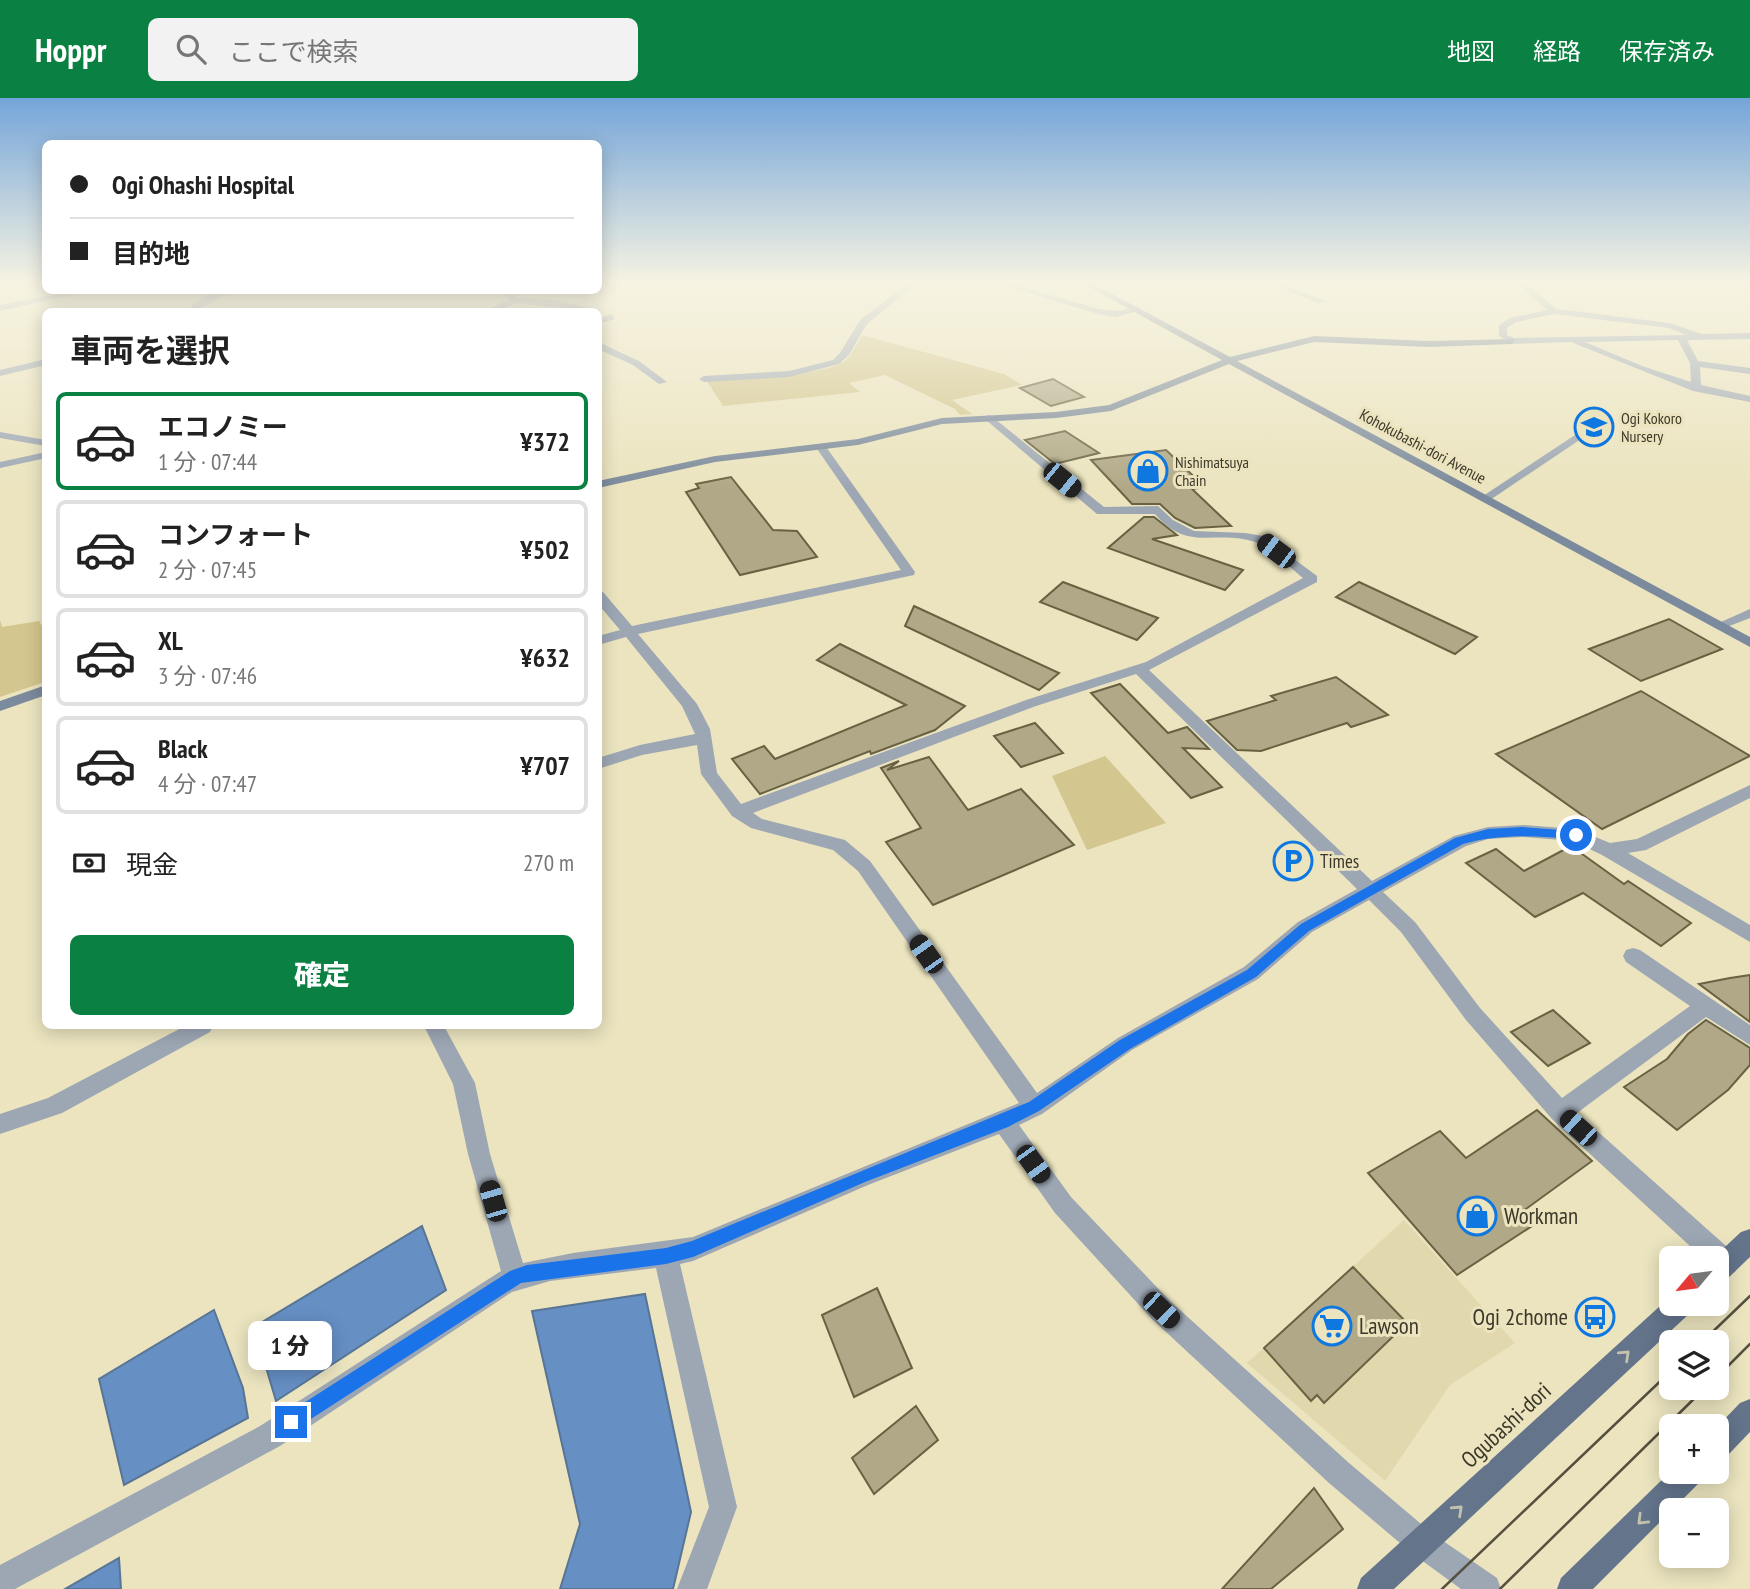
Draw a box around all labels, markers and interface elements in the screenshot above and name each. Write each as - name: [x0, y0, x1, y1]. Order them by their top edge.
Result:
- search box: [148, 18, 638, 81]
- text: Hoppr: [35, 28, 106, 71]
- icon: search: [172, 30, 210, 68]
- text: ここで検索: [228, 35, 358, 68]
- text: 地図: [1447, 36, 1495, 67]
- text: 経路: [1533, 36, 1581, 67]
- text: 保存済み: [1619, 36, 1715, 67]
- text: Ogi Ohashi Hospital: [112, 168, 294, 201]
- text: 目的地: [112, 237, 190, 270]
- text: 車両を選択: [70, 329, 230, 371]
- street label: Kohokubashi-dori Avenue: [1356, 404, 1490, 488]
- school or university icon: Ogi Kokoro Nursery: [1573, 406, 1615, 448]
- place label: Ogi Kokoro Nursery: [1621, 408, 1682, 446]
- icon: car: [74, 410, 137, 473]
- text: エコノミー: [158, 410, 288, 443]
- text: ¥372: [520, 425, 570, 458]
- text: 1 分 · 07:44: [158, 447, 257, 476]
- shop icon: Nishimatsuya Chain: [1127, 450, 1169, 492]
- place label: Nishimatsuya Chain: [1175, 452, 1249, 490]
- car: [1040, 459, 1085, 501]
- icon: car: [74, 518, 137, 581]
- text: コンフォート: [158, 518, 313, 551]
- car: [1253, 530, 1300, 572]
- text: ¥502: [520, 533, 570, 566]
- text: 2 分 · 07:45: [158, 555, 257, 584]
- text: XL: [158, 624, 183, 657]
- icon: car: [74, 626, 137, 689]
- text: ¥632: [520, 641, 570, 674]
- text: 3 分 · 07:46: [158, 661, 257, 690]
- text: Black: [158, 732, 208, 765]
- icon: car: [74, 734, 137, 797]
- text: ¥707: [520, 749, 570, 782]
- text: 4 分 · 07:47: [158, 769, 257, 798]
- route start: [1560, 819, 1592, 851]
- parking icon: Times: [1272, 840, 1314, 882]
- icon: cash: [70, 844, 108, 882]
- text: 現金: [126, 848, 178, 881]
- text: 270 m: [523, 848, 574, 877]
- place label: Times: [1320, 849, 1359, 873]
- car: [906, 931, 947, 977]
- button: 確定: [70, 935, 574, 1015]
- car: [1556, 1106, 1601, 1150]
- car: [1013, 1141, 1054, 1187]
- car: [478, 1178, 509, 1224]
- shop icon: Workman: [1456, 1195, 1498, 1237]
- place label: Workman: [1504, 1201, 1578, 1230]
- north arrow: [1659, 1246, 1729, 1316]
- map controls: [1659, 1246, 1729, 1568]
- car: [1139, 1288, 1184, 1332]
- bus stop icon: Ogi 2chome: [1574, 1296, 1616, 1338]
- place label: Ogi 2chome: [1473, 1302, 1568, 1331]
- supermarket icon: Lawson: [1311, 1305, 1353, 1347]
- place label: Lawson: [1359, 1311, 1419, 1340]
- callout: 1 分: [249, 1320, 333, 1370]
- button: layers: [1659, 1330, 1729, 1400]
- text: 1 分: [271, 1331, 309, 1360]
- one-way arrow: [1617, 1351, 1630, 1364]
- street label: Ogubashi-dori: [1455, 1376, 1557, 1474]
- route end: [275, 1406, 307, 1438]
- button: +: [1659, 1414, 1729, 1484]
- button: −: [1659, 1498, 1729, 1568]
- one-way arrow: [1450, 1506, 1463, 1519]
- one-way arrow: [1637, 1511, 1650, 1524]

